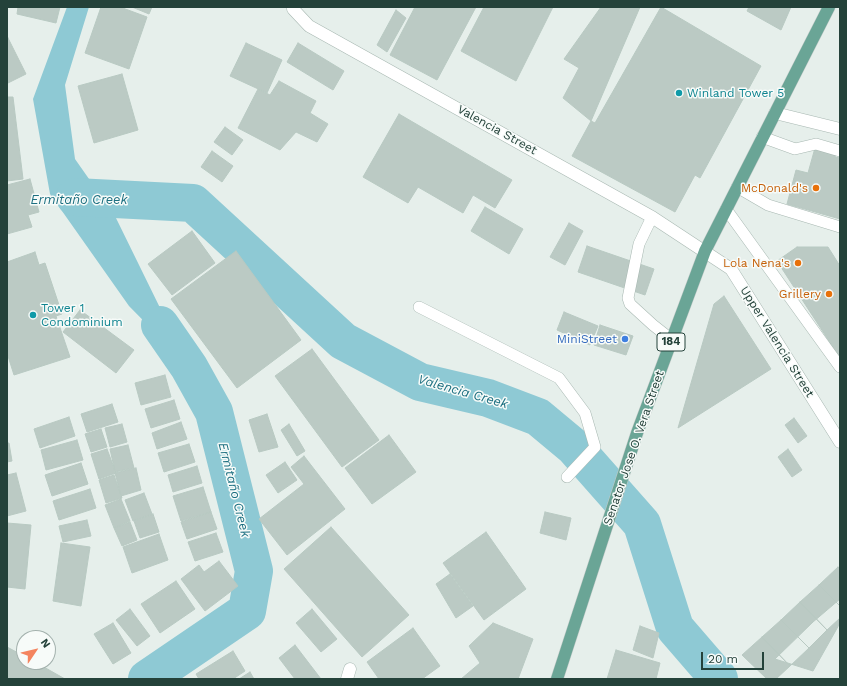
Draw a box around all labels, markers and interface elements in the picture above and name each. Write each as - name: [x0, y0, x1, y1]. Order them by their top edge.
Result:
- place label: Winland Tower 5: [687, 86, 784, 100]
- marker: Winland Tower 5: [674, 88, 684, 98]
- street label: Valencia Street: [455, 102, 539, 158]
- place label: McDonald's: [741, 181, 808, 195]
- marker: McDonald's: [811, 183, 821, 193]
- water label: Ermitaño Creek: [30, 192, 128, 208]
- place label: Lola Nena's: [723, 256, 790, 270]
- marker: Lola Nena's: [793, 258, 803, 268]
- street label: Upper Valencia Street: [737, 284, 817, 400]
- place label: Grillery: [779, 287, 821, 301]
- marker: Grillery: [824, 289, 834, 299]
- place label: Tower 1 Condominium: [41, 301, 123, 329]
- marker: Tower 1 Condominium: [28, 310, 38, 320]
- place label: MiniStreet: [557, 332, 617, 346]
- road number: 184: [657, 333, 685, 351]
- marker: MiniStreet: [620, 334, 630, 344]
- street label: Senator Jose O. Vera Street: [601, 369, 667, 527]
- water label: Valencia Creek: [416, 372, 510, 412]
- water label: Ermitaño Creek: [215, 441, 253, 539]
- north arrow: [16, 630, 56, 670]
- text: N: [38, 636, 53, 650]
- scale bar: [703, 644, 766, 670]
- text: 20 m: [708, 652, 738, 666]

